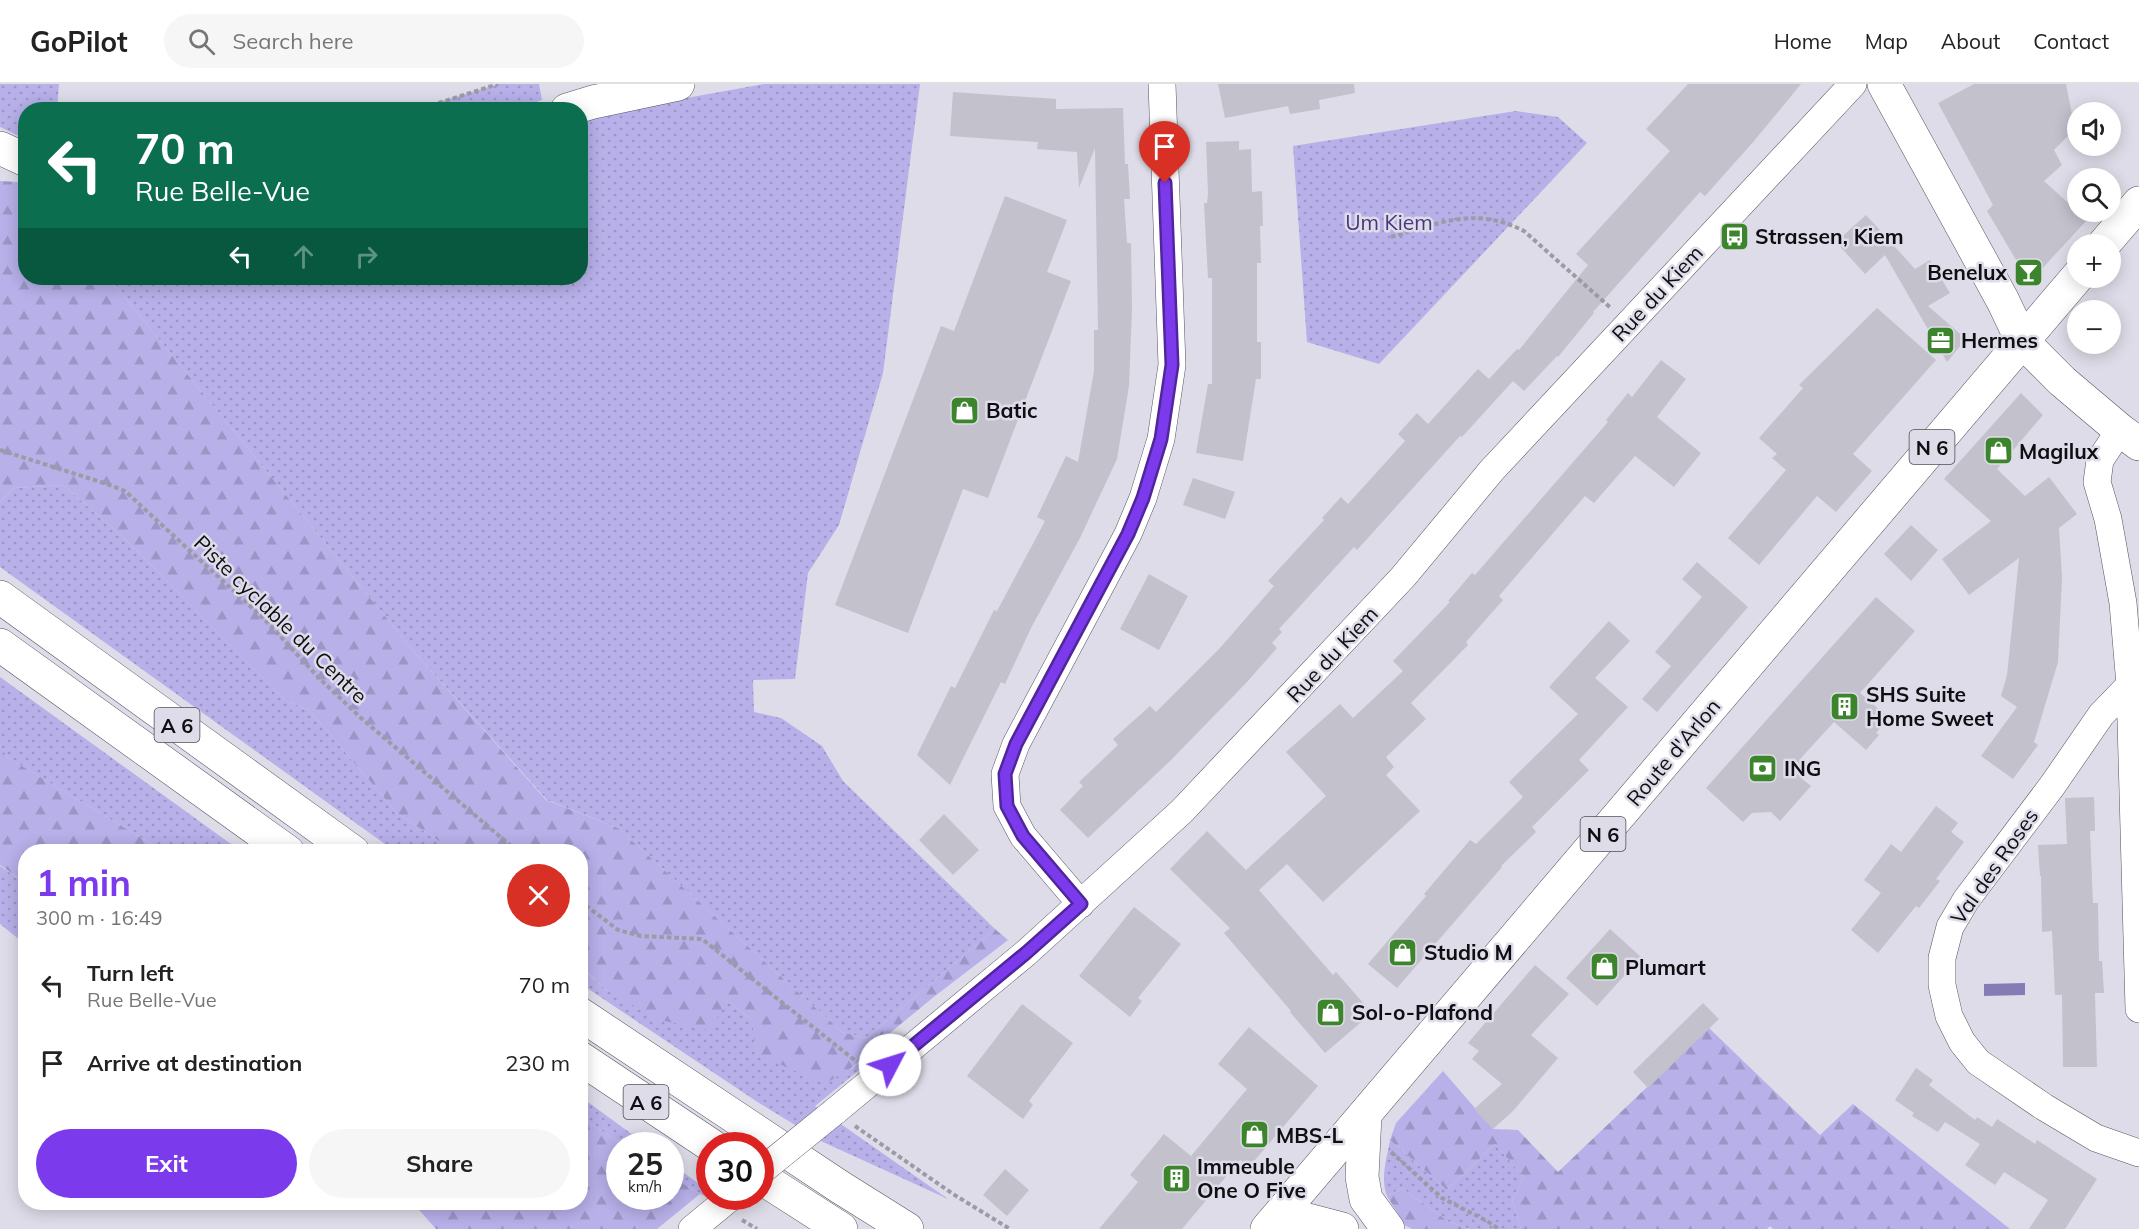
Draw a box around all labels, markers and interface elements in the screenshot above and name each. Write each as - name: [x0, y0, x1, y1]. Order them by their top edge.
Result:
- search box: [164, 14, 584, 68]
- text: GoPilot: [30, 24, 128, 59]
- icon: search: [185, 25, 218, 58]
- text: Search here: [233, 27, 354, 55]
- text: Home: [1774, 28, 1832, 54]
- text: Map: [1865, 28, 1908, 54]
- text: About: [1941, 28, 2000, 54]
- text: Contact: [2033, 28, 2109, 54]
- map controls: [2067, 102, 2121, 354]
- button: sound: [2067, 102, 2121, 156]
- pin: [1139, 121, 1190, 183]
- text: 70 m: [135, 122, 235, 175]
- icon: left: [36, 126, 114, 204]
- icon: arrive: [1148, 130, 1181, 163]
- button: search: [2067, 168, 2121, 222]
- text: Rue Belle-Vue: [135, 174, 310, 208]
- park label: Um Kiem: [1345, 209, 1433, 235]
- bus stop icon: Strassen, Kiem: [1718, 220, 1750, 252]
- place label: Strassen, Kiem: [1755, 223, 1904, 249]
- button: +: [2067, 234, 2121, 288]
- icon: left: [224, 240, 257, 273]
- icon: ahead: [287, 240, 320, 273]
- icon: right: [350, 240, 383, 273]
- street label: Rue du Kiem: [1606, 240, 1708, 346]
- bar icon: Benelux: [2012, 256, 2044, 288]
- place label: Benelux: [1927, 259, 2007, 285]
- button: −: [2067, 300, 2121, 354]
- office icon: Hermes: [1924, 324, 1956, 356]
- place label: Hermes: [1961, 327, 2038, 353]
- shop icon: Batic: [949, 394, 981, 426]
- place label: Batic: [986, 397, 1038, 423]
- road number: N 6: [1910, 430, 1954, 464]
- shop icon: Magilux: [1982, 435, 2014, 467]
- place label: Magilux: [2019, 438, 2099, 464]
- street label: Piste cyclable du Centre: [189, 529, 373, 709]
- street label: Rue du Kiem: [1281, 601, 1383, 707]
- place label: SHS Suite Home Sweet: [1866, 681, 1994, 731]
- building icon: SHS Suite Home Sweet: [1829, 690, 1861, 722]
- street label: Route d'Arlon: [1621, 693, 1725, 811]
- road number: A 6: [154, 708, 200, 742]
- bank icon: ING: [1747, 752, 1779, 784]
- place label: ING: [1784, 755, 1821, 781]
- street label: Val des Roses: [1945, 803, 2043, 929]
- road number: N 6: [1580, 817, 1626, 851]
- text: 1 min: [36, 860, 131, 905]
- button: close: [507, 864, 570, 927]
- text: 300 m · 16:49: [36, 905, 162, 930]
- shop icon: Studio M: [1387, 936, 1419, 968]
- place label: Studio M: [1424, 939, 1513, 965]
- shop icon: Plumart: [1588, 951, 1620, 983]
- place label: Plumart: [1625, 954, 1706, 980]
- text: Turn left: [87, 959, 174, 987]
- icon: left: [36, 969, 69, 1002]
- text: 70 m: [519, 971, 570, 999]
- text: Rue Belle-Vue: [87, 987, 217, 1012]
- shop icon: Sol-o-Plafond: [1315, 996, 1347, 1028]
- place label: Sol-o-Plafond: [1352, 999, 1493, 1025]
- position arrow: [858, 1033, 922, 1097]
- icon: arrive: [36, 1047, 69, 1080]
- text: Arrive at destination: [87, 1049, 302, 1077]
- text: 230 m: [505, 1049, 570, 1077]
- road number: A 6: [624, 1085, 668, 1119]
- shop icon: MBS-L: [1239, 1119, 1271, 1151]
- place label: MBS-L: [1276, 1122, 1344, 1148]
- button: Exit: [36, 1129, 297, 1198]
- button: Share: [309, 1129, 570, 1198]
- speed limit sign: 30: [696, 1132, 774, 1210]
- text: 25: [627, 1145, 663, 1183]
- place label: Immeuble One O Five: [1197, 1153, 1306, 1203]
- building icon: Immeuble One O Five: [1160, 1162, 1192, 1194]
- text: km/h: [628, 1177, 662, 1196]

